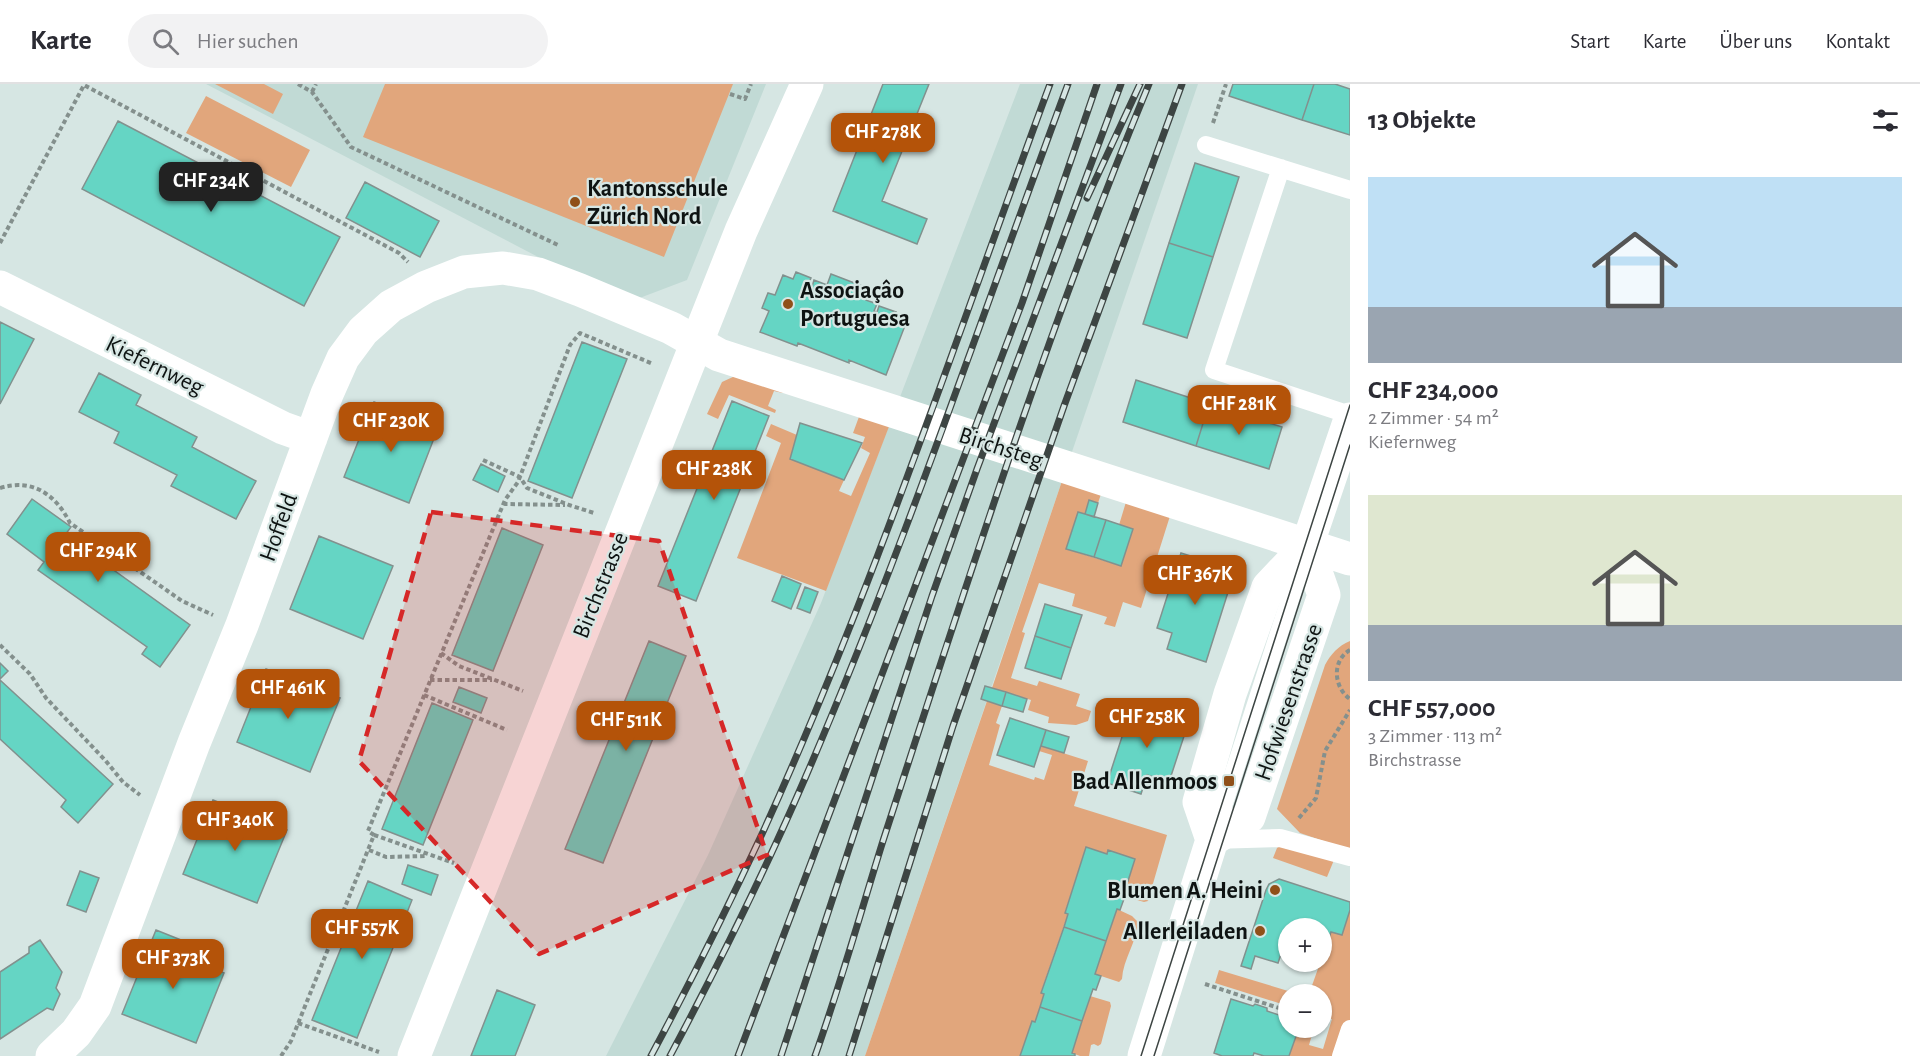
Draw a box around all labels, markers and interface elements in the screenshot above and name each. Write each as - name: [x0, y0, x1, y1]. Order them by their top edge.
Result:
- search box: [128, 14, 548, 68]
- icon: search: [149, 25, 182, 58]
- text: Karte: [30, 27, 92, 55]
- text: Hier suchen: [197, 30, 299, 52]
- text: Start: [1570, 31, 1610, 52]
- text: Karte: [1643, 31, 1686, 52]
- text: Über uns: [1719, 31, 1792, 52]
- text: Kontakt: [1825, 31, 1890, 52]
- icon: filters: [1869, 104, 1902, 137]
- text: 13 Objekte: [1368, 107, 1476, 133]
- pin: CHF 278K: [821, 113, 945, 164]
- text: CHF 278K: [845, 122, 921, 142]
- pin: CHF 234K: [149, 162, 273, 213]
- text: CHF 234K: [173, 171, 249, 191]
- place label: Kantonsschule Zürich Nord: [587, 177, 728, 229]
- marker: Kantonsschule Zürich Nord: [568, 195, 582, 209]
- icon: home: [1581, 216, 1689, 324]
- place label: Associaçâo Portuguesa: [800, 279, 910, 331]
- marker: Associaçâo Portuguesa: [781, 297, 795, 311]
- street label: Kiefernweg: [102, 332, 208, 400]
- text: CHF 234,000: [1368, 377, 1498, 403]
- pin: CHF 281K: [1177, 385, 1301, 436]
- text: CHF 281K: [1202, 394, 1276, 414]
- pin: CHF 230K: [329, 402, 453, 453]
- text: 2 Zimmer · 54 m²: [1368, 408, 1499, 428]
- text: CHF 230K: [353, 411, 429, 431]
- street label: Birchsteg: [956, 423, 1046, 473]
- text: Kiefernweg: [1368, 432, 1456, 452]
- pin: CHF 238K: [652, 450, 776, 501]
- text: CHF 238K: [676, 459, 752, 479]
- street label: Hoffeld: [256, 490, 302, 565]
- street label: Birchstrasse: [569, 529, 633, 642]
- pin: CHF 294K: [36, 532, 160, 583]
- icon: home: [1581, 534, 1689, 642]
- text: CHF 294K: [59, 541, 137, 561]
- pin: CHF 367K: [1133, 555, 1257, 606]
- text: CHF 367K: [1158, 564, 1233, 584]
- street label: Hofwiesenstrasse: [1251, 621, 1327, 784]
- pin: CHF 461K: [226, 669, 350, 720]
- text: CHF 461K: [251, 678, 326, 698]
- text: CHF 557,000: [1368, 695, 1496, 721]
- pin: CHF 258K: [1085, 698, 1209, 749]
- pin: CHF 511K: [564, 701, 688, 752]
- text: CHF 258K: [1109, 707, 1185, 727]
- text: CHF 511K: [590, 710, 662, 730]
- text: 3 Zimmer · 113 m²: [1368, 726, 1502, 746]
- text: Birchstrasse: [1368, 750, 1461, 770]
- place label: Bad Allenmoos: [1072, 770, 1217, 794]
- marker: Bad Allenmoos: [1222, 774, 1236, 788]
- pin: CHF 340K: [173, 801, 297, 852]
- text: CHF 340K: [196, 810, 274, 830]
- place label: Blumen A. Heini: [1107, 879, 1263, 903]
- marker: Blumen A. Heini: [1268, 883, 1282, 897]
- pin: CHF 557K: [300, 909, 424, 960]
- text: CHF 557K: [325, 918, 399, 938]
- map controls: [1278, 918, 1332, 1038]
- button: +: [1278, 918, 1332, 972]
- place label: Allerleiladen: [1123, 920, 1248, 944]
- marker: Allerleiladen: [1253, 924, 1267, 938]
- pin: CHF 373K: [111, 939, 235, 990]
- text: CHF 373K: [136, 948, 210, 968]
- button: −: [1278, 984, 1332, 1038]

